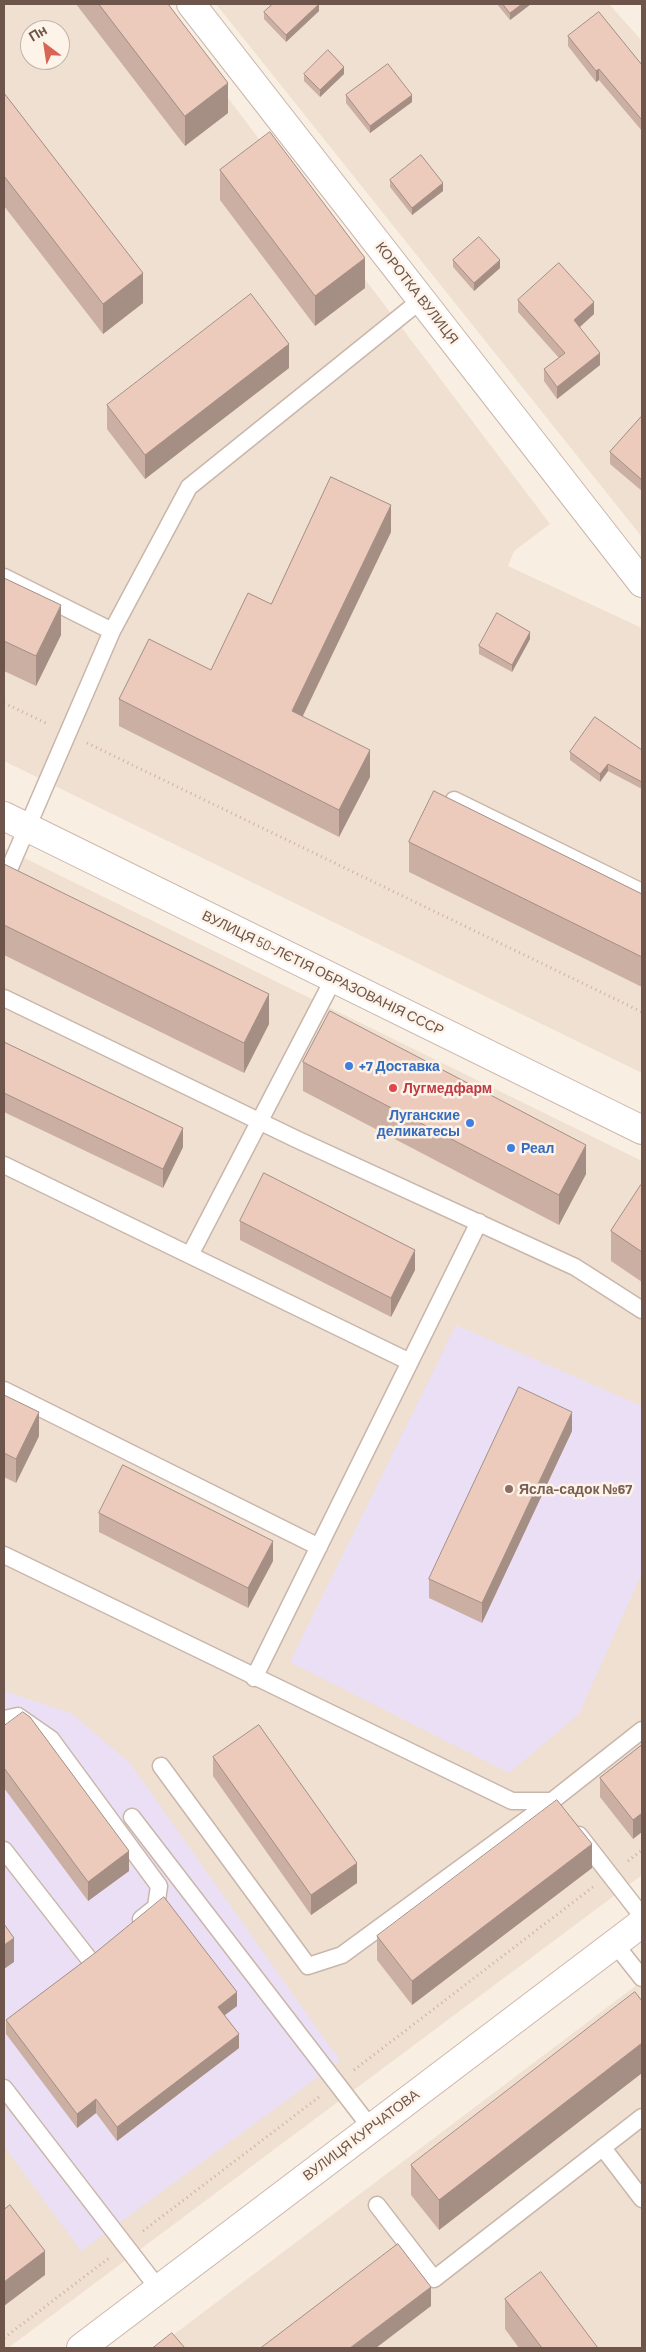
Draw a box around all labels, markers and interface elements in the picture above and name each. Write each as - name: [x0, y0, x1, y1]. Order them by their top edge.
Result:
- north arrow: [20, 20, 70, 70]
- text: Пн: [25, 21, 50, 45]
- street label: КОРОТКА ВУЛИЦЯ: [372, 239, 462, 347]
- street label: ВУЛИЦЯ 50-ЛЄТІЯ ОБРАЗОВАНІЯ СССР: [199, 907, 447, 1039]
- place label: +7 Доставка: [359, 1058, 440, 1074]
- marker: +7 Доставка: [343, 1060, 355, 1072]
- place label: Лугмедфарм: [403, 1080, 492, 1096]
- marker: Лугмедфарм: [387, 1082, 399, 1094]
- place label: Луганские деликатесы: [377, 1107, 460, 1140]
- marker: Луганские деликатесы: [464, 1117, 476, 1129]
- place label: Реал: [521, 1140, 554, 1156]
- marker: Реал: [505, 1142, 517, 1154]
- place label: Ясла-садок №67: [519, 1481, 632, 1497]
- marker: Ясла-садок №67: [503, 1483, 515, 1495]
- street label: ВУЛИЦЯ КУРЧАТОВА: [300, 2086, 422, 2184]

